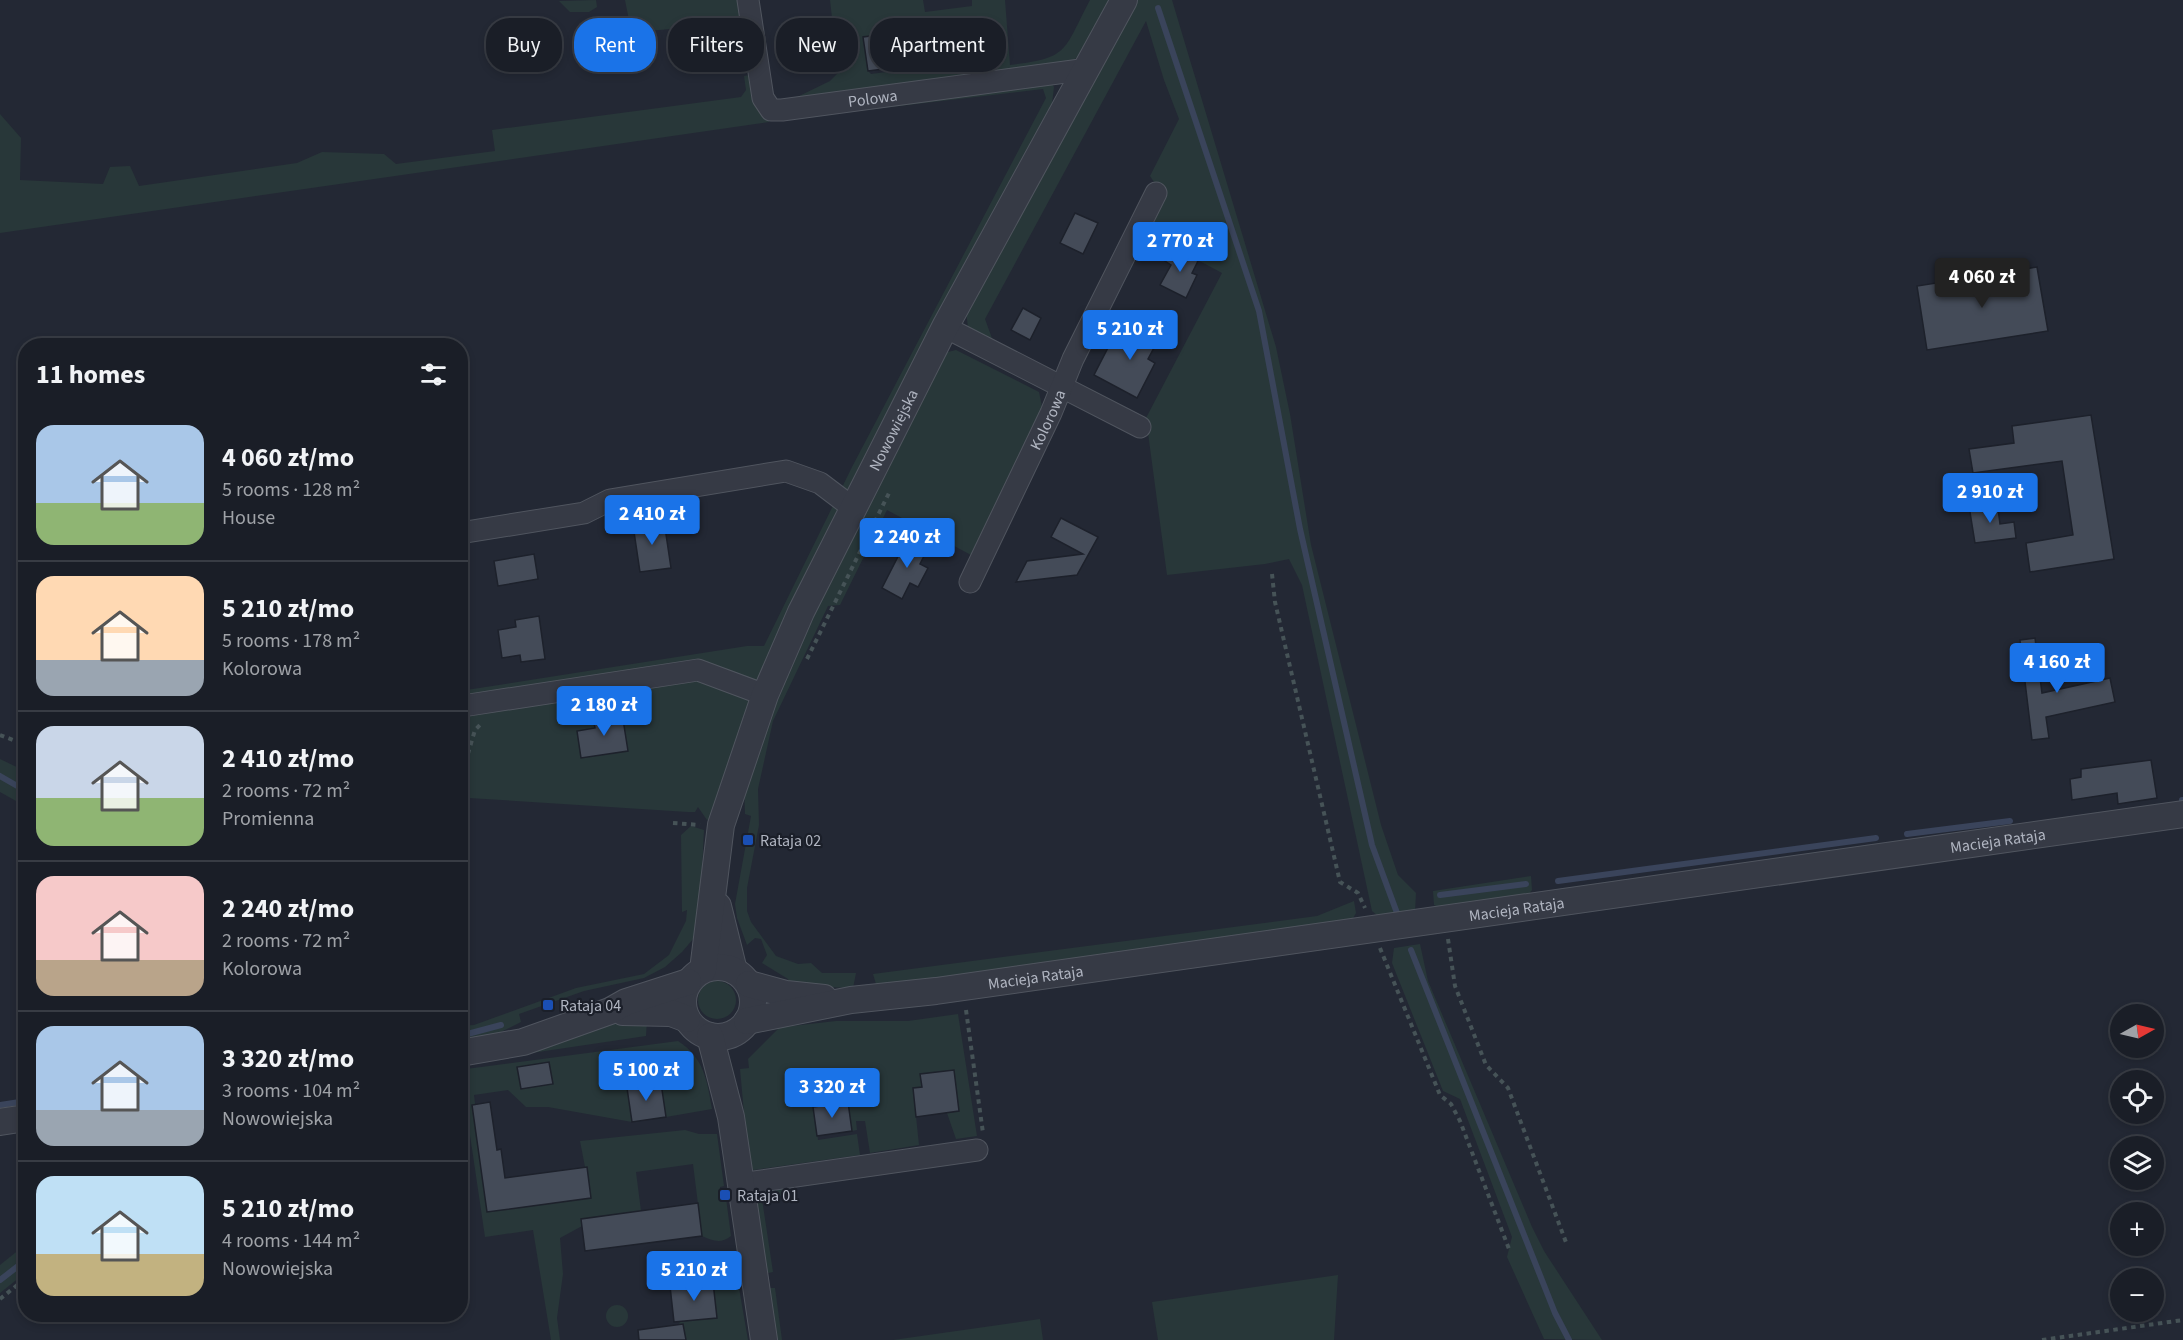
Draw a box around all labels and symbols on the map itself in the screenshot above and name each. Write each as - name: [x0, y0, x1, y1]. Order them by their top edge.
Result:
- street label: Polowa: [847, 85, 899, 113]
- pin: 2 770 zł: [1118, 222, 1242, 273]
- pin: 4 060 zł: [1920, 258, 2044, 309]
- pin: 5 210 zł: [1068, 310, 1192, 361]
- street label: Nowowiejska: [864, 386, 924, 475]
- street label: Kolorowa: [1025, 386, 1071, 454]
- pin: 2 910 zł: [1928, 473, 2052, 524]
- pin: 2 410 zł: [590, 495, 714, 546]
- pin: 2 240 zł: [845, 518, 969, 569]
- pin: 4 160 zł: [1995, 643, 2119, 694]
- pin: 2 180 zł: [542, 686, 666, 737]
- street label: Macieja Rataja: [1949, 824, 2047, 859]
- place label: Rataja 02: [760, 830, 821, 852]
- marker: Rataja 02: [741, 833, 755, 847]
- street label: Macieja Rataja: [1468, 892, 1566, 927]
- street label: Macieja Rataja: [986, 960, 1085, 996]
- place label: Rataja 04: [560, 995, 621, 1017]
- marker: Rataja 04: [541, 998, 555, 1012]
- north arrow: [2110, 1004, 2164, 1058]
- pin: 5 100 zł: [584, 1051, 708, 1102]
- pin: 3 320 zł: [770, 1068, 894, 1119]
- place label: Rataja 01: [737, 1185, 798, 1207]
- marker: Rataja 01: [718, 1188, 732, 1202]
- pin: 5 210 zł: [632, 1251, 756, 1302]

